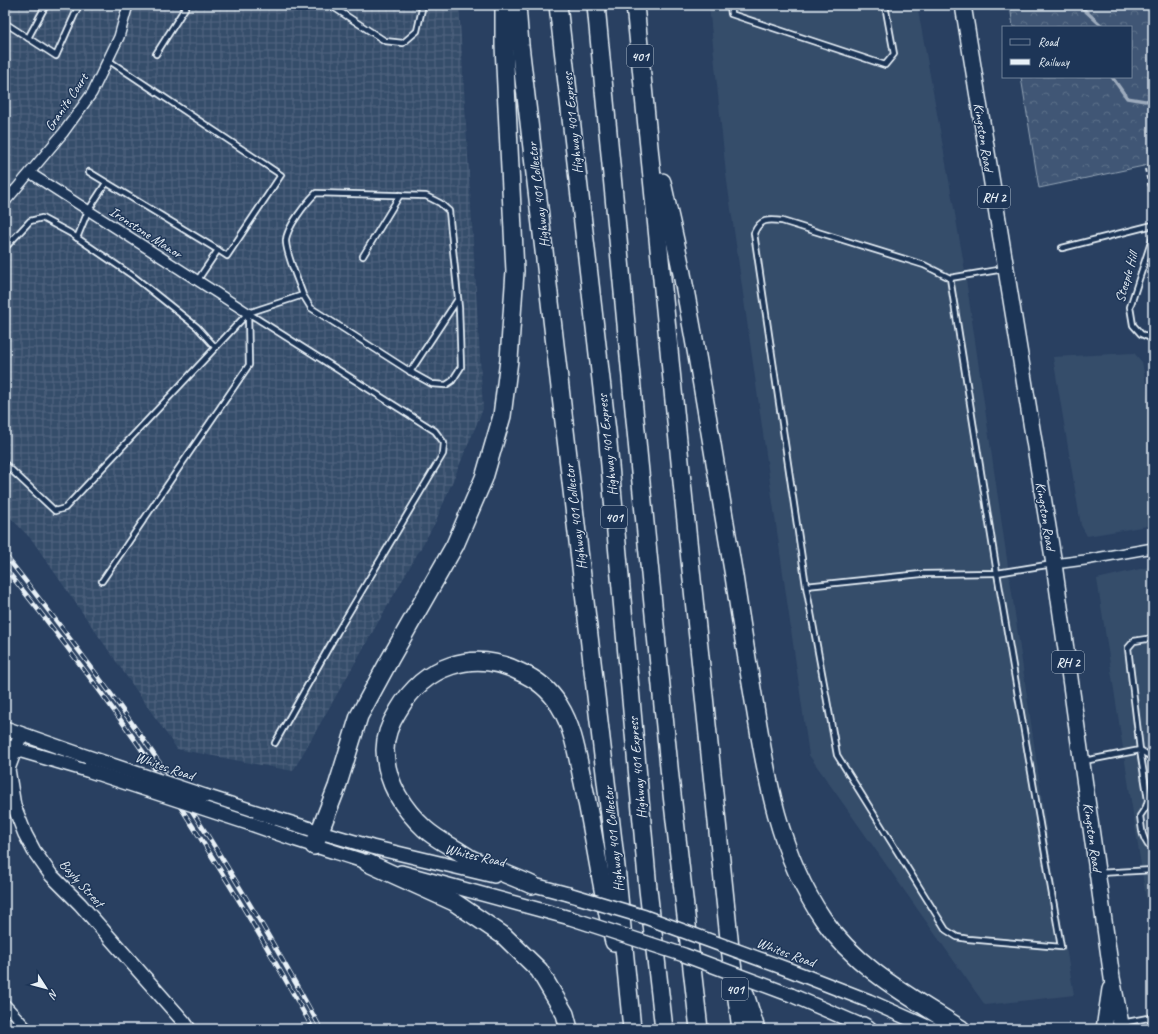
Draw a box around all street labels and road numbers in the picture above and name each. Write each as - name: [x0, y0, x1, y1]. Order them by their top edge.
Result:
- road number: 401: [627, 45, 653, 67]
- street label: Granite Court: [41, 69, 93, 134]
- street label: Highway 401 Express: [559, 70, 586, 175]
- street label: Kingston Road: [970, 102, 998, 175]
- street label: Highway 401 Collector: [523, 140, 553, 249]
- road number: RH 2: [978, 186, 1010, 208]
- street label: Ironstone Manor: [106, 203, 187, 263]
- street label: Steeple Hill: [1111, 247, 1143, 304]
- street label: Highway 401 Express: [594, 392, 621, 497]
- street label: Highway 401 Collector: [560, 462, 590, 571]
- street label: Kingston Road: [1032, 481, 1060, 554]
- road number: 401: [601, 506, 627, 528]
- road number: RH 2: [1052, 651, 1084, 673]
- street label: Highway 401 Express: [624, 715, 650, 820]
- street label: Whites Road: [133, 749, 199, 785]
- street label: Highway 401 Collector: [599, 784, 627, 893]
- street label: Kingston Road: [1079, 802, 1106, 875]
- street label: Whites Road: [443, 840, 509, 871]
- street label: Bayly Street: [56, 856, 109, 913]
- street label: Whites Road: [754, 934, 820, 972]
- road number: 401: [722, 978, 748, 1000]

